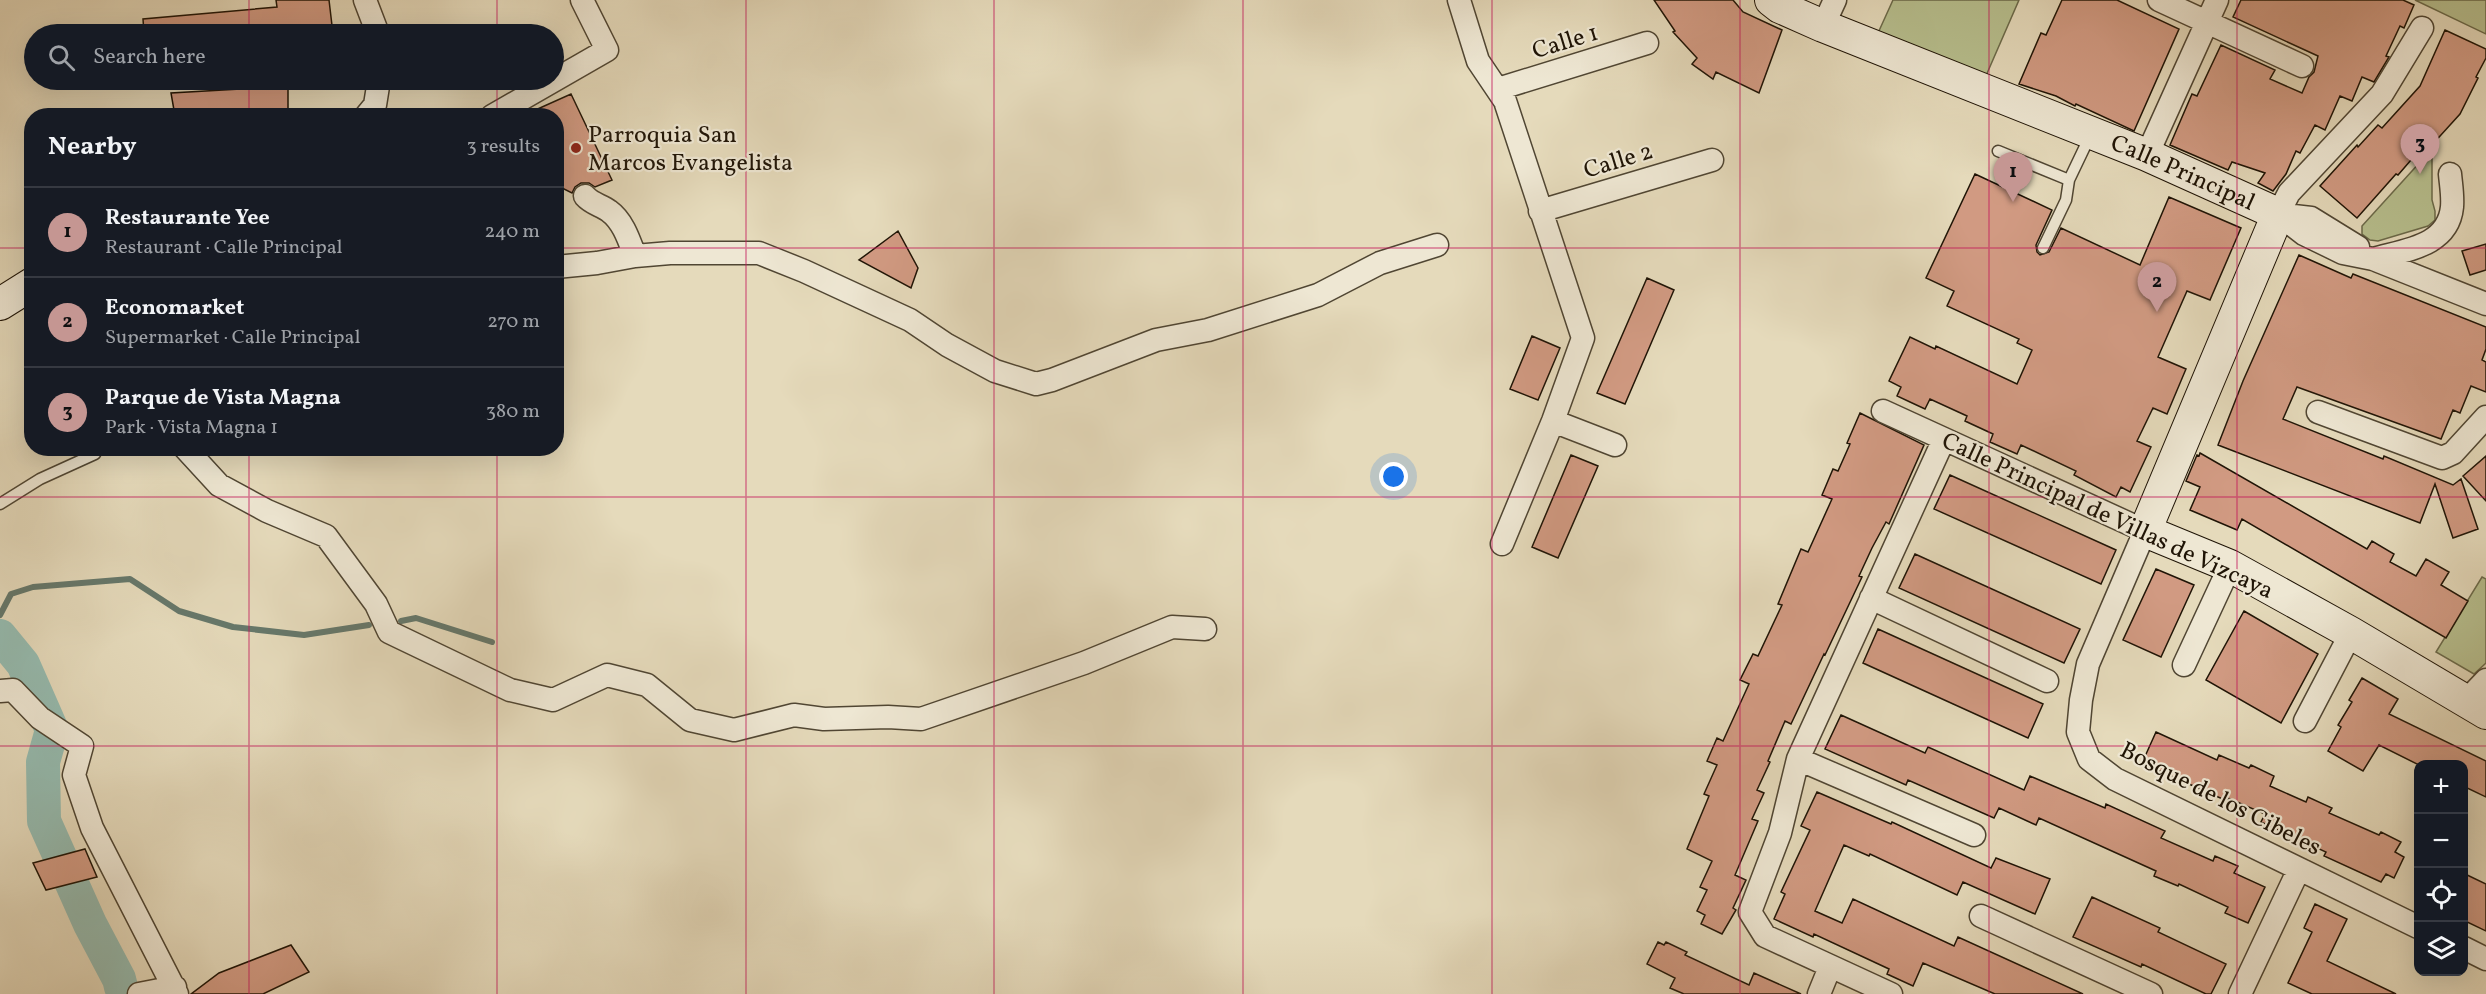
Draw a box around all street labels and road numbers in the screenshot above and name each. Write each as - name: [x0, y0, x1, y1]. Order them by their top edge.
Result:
- street label: Calle 1: [1528, 17, 1603, 69]
- street label: Calle Principal: [2105, 127, 2260, 220]
- street label: Calle 2: [1580, 135, 1658, 189]
- street label: Calle Principal de Villas de Vizcaya: [1936, 425, 2279, 609]
- street label: Bosque de los Cibeles: [2114, 734, 2327, 865]

